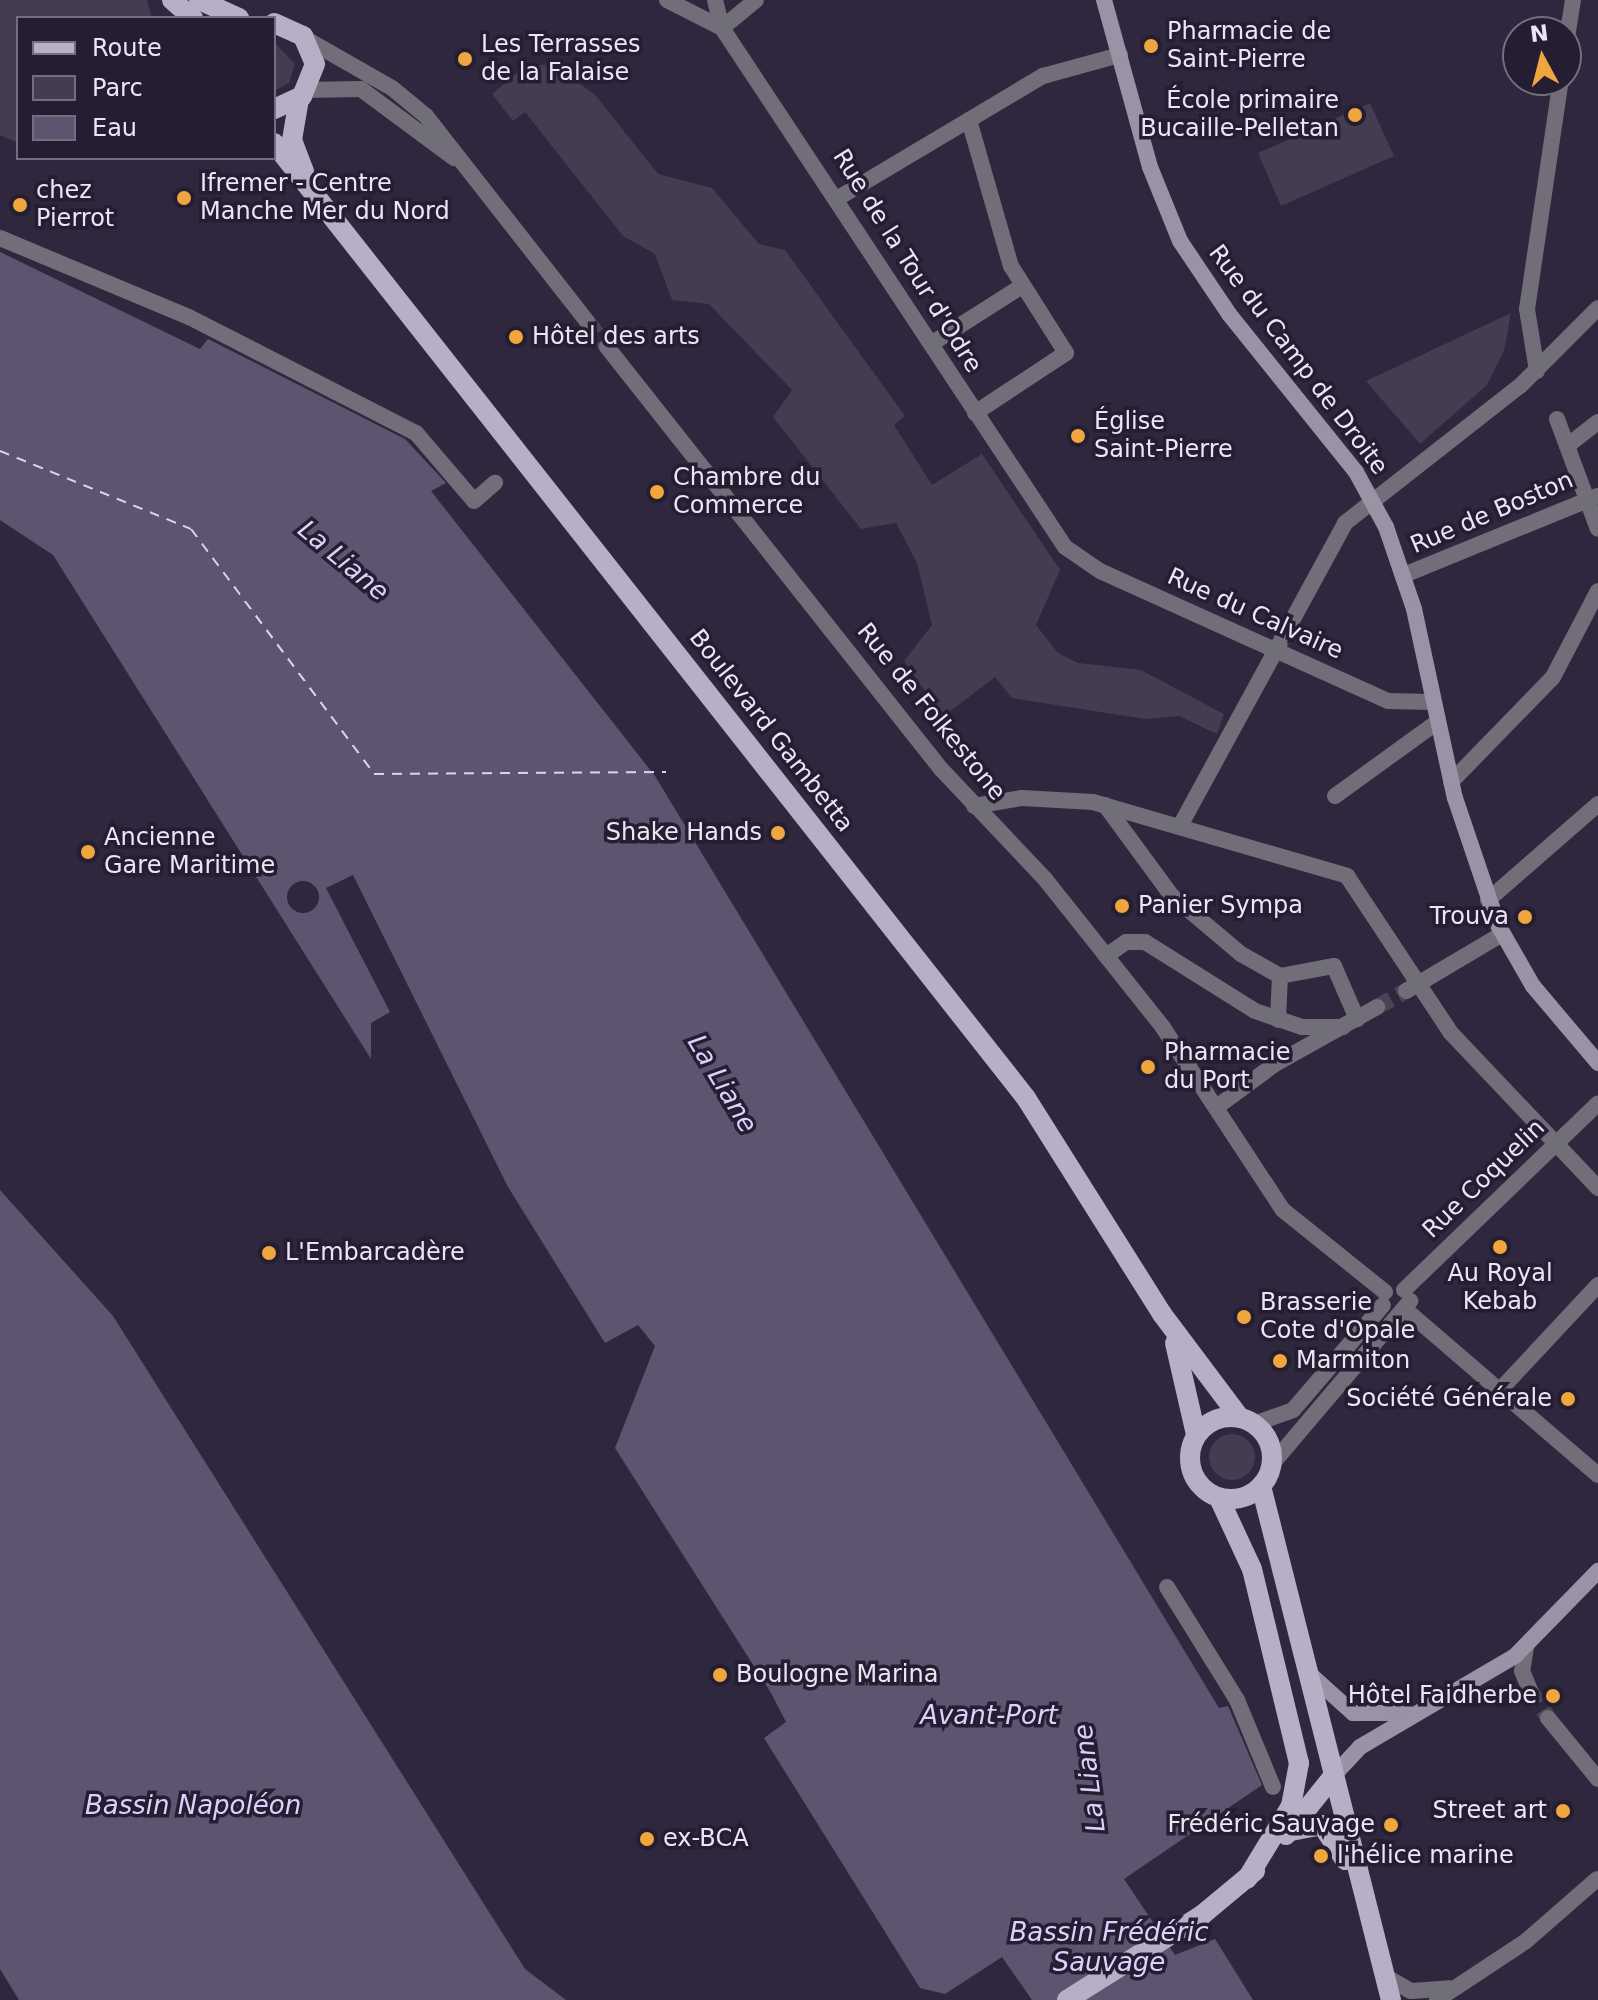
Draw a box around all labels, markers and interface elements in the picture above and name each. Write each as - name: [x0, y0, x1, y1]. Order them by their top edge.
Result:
- legend: [16, 16, 276, 160]
- north arrow: [1502, 16, 1582, 96]
- place label: Pharmacie de Saint-Pierre: [1167, 18, 1331, 74]
- text: N: [1529, 20, 1550, 47]
- place label: Les Terrasses de la Falaise: [481, 31, 640, 87]
- text: Route: [92, 34, 162, 62]
- marker: Pharmacie de Saint-Pierre: [1142, 37, 1160, 55]
- marker: Les Terrasses de la Falaise: [456, 50, 474, 68]
- text: Parc: [92, 74, 143, 102]
- place label: École primaire Bucaille-Pelletan: [1140, 87, 1339, 143]
- marker: École primaire Bucaille-Pelletan: [1346, 106, 1364, 124]
- text: Eau: [92, 114, 137, 142]
- street label: Rue de la Tour d'Odre: [826, 144, 988, 378]
- place label: Ifremer - Centre Manche Mer du Nord: [200, 170, 450, 226]
- place label: chez Pierrot: [36, 177, 114, 233]
- marker: Ifremer - Centre Manche Mer du Nord: [175, 189, 193, 207]
- marker: chez Pierrot: [11, 196, 29, 214]
- street label: Rue du Camp de Droite: [1202, 240, 1394, 480]
- place label: Hôtel des arts: [532, 323, 700, 351]
- marker: Hôtel des arts: [507, 328, 525, 346]
- place label: Église Saint-Pierre: [1094, 408, 1233, 464]
- marker: Église Saint-Pierre: [1069, 427, 1087, 445]
- place label: Chambre du Commerce: [673, 464, 820, 520]
- street label: Rue de Boston: [1406, 466, 1578, 560]
- marker: Chambre du Commerce: [648, 483, 666, 501]
- water label: La Liane: [291, 514, 395, 608]
- street label: Rue du Calvaire: [1163, 562, 1347, 666]
- street label: Rue de Folkestone: [851, 618, 1011, 806]
- street label: Boulevard Gambetta: [683, 624, 859, 838]
- place label: Shake Hands: [606, 819, 762, 847]
- place label: Ancienne Gare Maritime: [104, 824, 275, 880]
- marker: Shake Hands: [769, 824, 787, 842]
- marker: Ancienne Gare Maritime: [79, 843, 97, 861]
- place label: Panier Sympa: [1138, 892, 1303, 920]
- marker: Panier Sympa: [1113, 897, 1131, 915]
- place label: Trouva: [1430, 903, 1509, 931]
- marker: Trouva: [1516, 908, 1534, 926]
- water label: La Liane: [681, 1029, 763, 1139]
- place label: Pharmacie du Port: [1164, 1039, 1291, 1095]
- marker: Pharmacie du Port: [1139, 1058, 1157, 1076]
- street label: Rue Coquelin: [1417, 1114, 1551, 1244]
- marker: Au Royal Kebab: [1491, 1238, 1509, 1256]
- place label: L'Embarcadère: [285, 1239, 465, 1267]
- marker: L'Embarcadère: [260, 1244, 278, 1262]
- place label: Au Royal Kebab: [1447, 1260, 1553, 1316]
- place label: Brasserie Cote d'Opale: [1260, 1289, 1415, 1345]
- marker: Brasserie Cote d'Opale: [1235, 1308, 1253, 1326]
- place label: Marmiton: [1296, 1347, 1410, 1375]
- marker: Marmiton: [1271, 1352, 1289, 1370]
- place label: Société Générale: [1346, 1385, 1552, 1413]
- marker: Société Générale: [1559, 1390, 1577, 1408]
- place label: Boulogne Marina: [736, 1661, 938, 1689]
- marker: Boulogne Marina: [711, 1666, 729, 1684]
- place label: Hôtel Faidherbe: [1348, 1682, 1537, 1710]
- marker: Hôtel Faidherbe: [1544, 1687, 1562, 1705]
- water label: Avant-Port: [920, 1700, 1058, 1732]
- water label: La Liane: [1068, 1722, 1112, 1834]
- water label: Bassin Napoléon: [85, 1790, 301, 1822]
- place label: Street art: [1432, 1797, 1547, 1825]
- marker: Street art: [1554, 1802, 1572, 1820]
- place label: Frédéric Sauvage: [1167, 1811, 1375, 1839]
- marker: Frédéric Sauvage: [1382, 1816, 1400, 1834]
- place label: ex-BCA: [663, 1825, 749, 1853]
- marker: ex-BCA: [638, 1830, 656, 1848]
- place label: l'hélice marine: [1337, 1842, 1514, 1870]
- marker: l'hélice marine: [1312, 1847, 1330, 1865]
- water label: Bassin Frédéric Sauvage: [1009, 1917, 1209, 1978]

